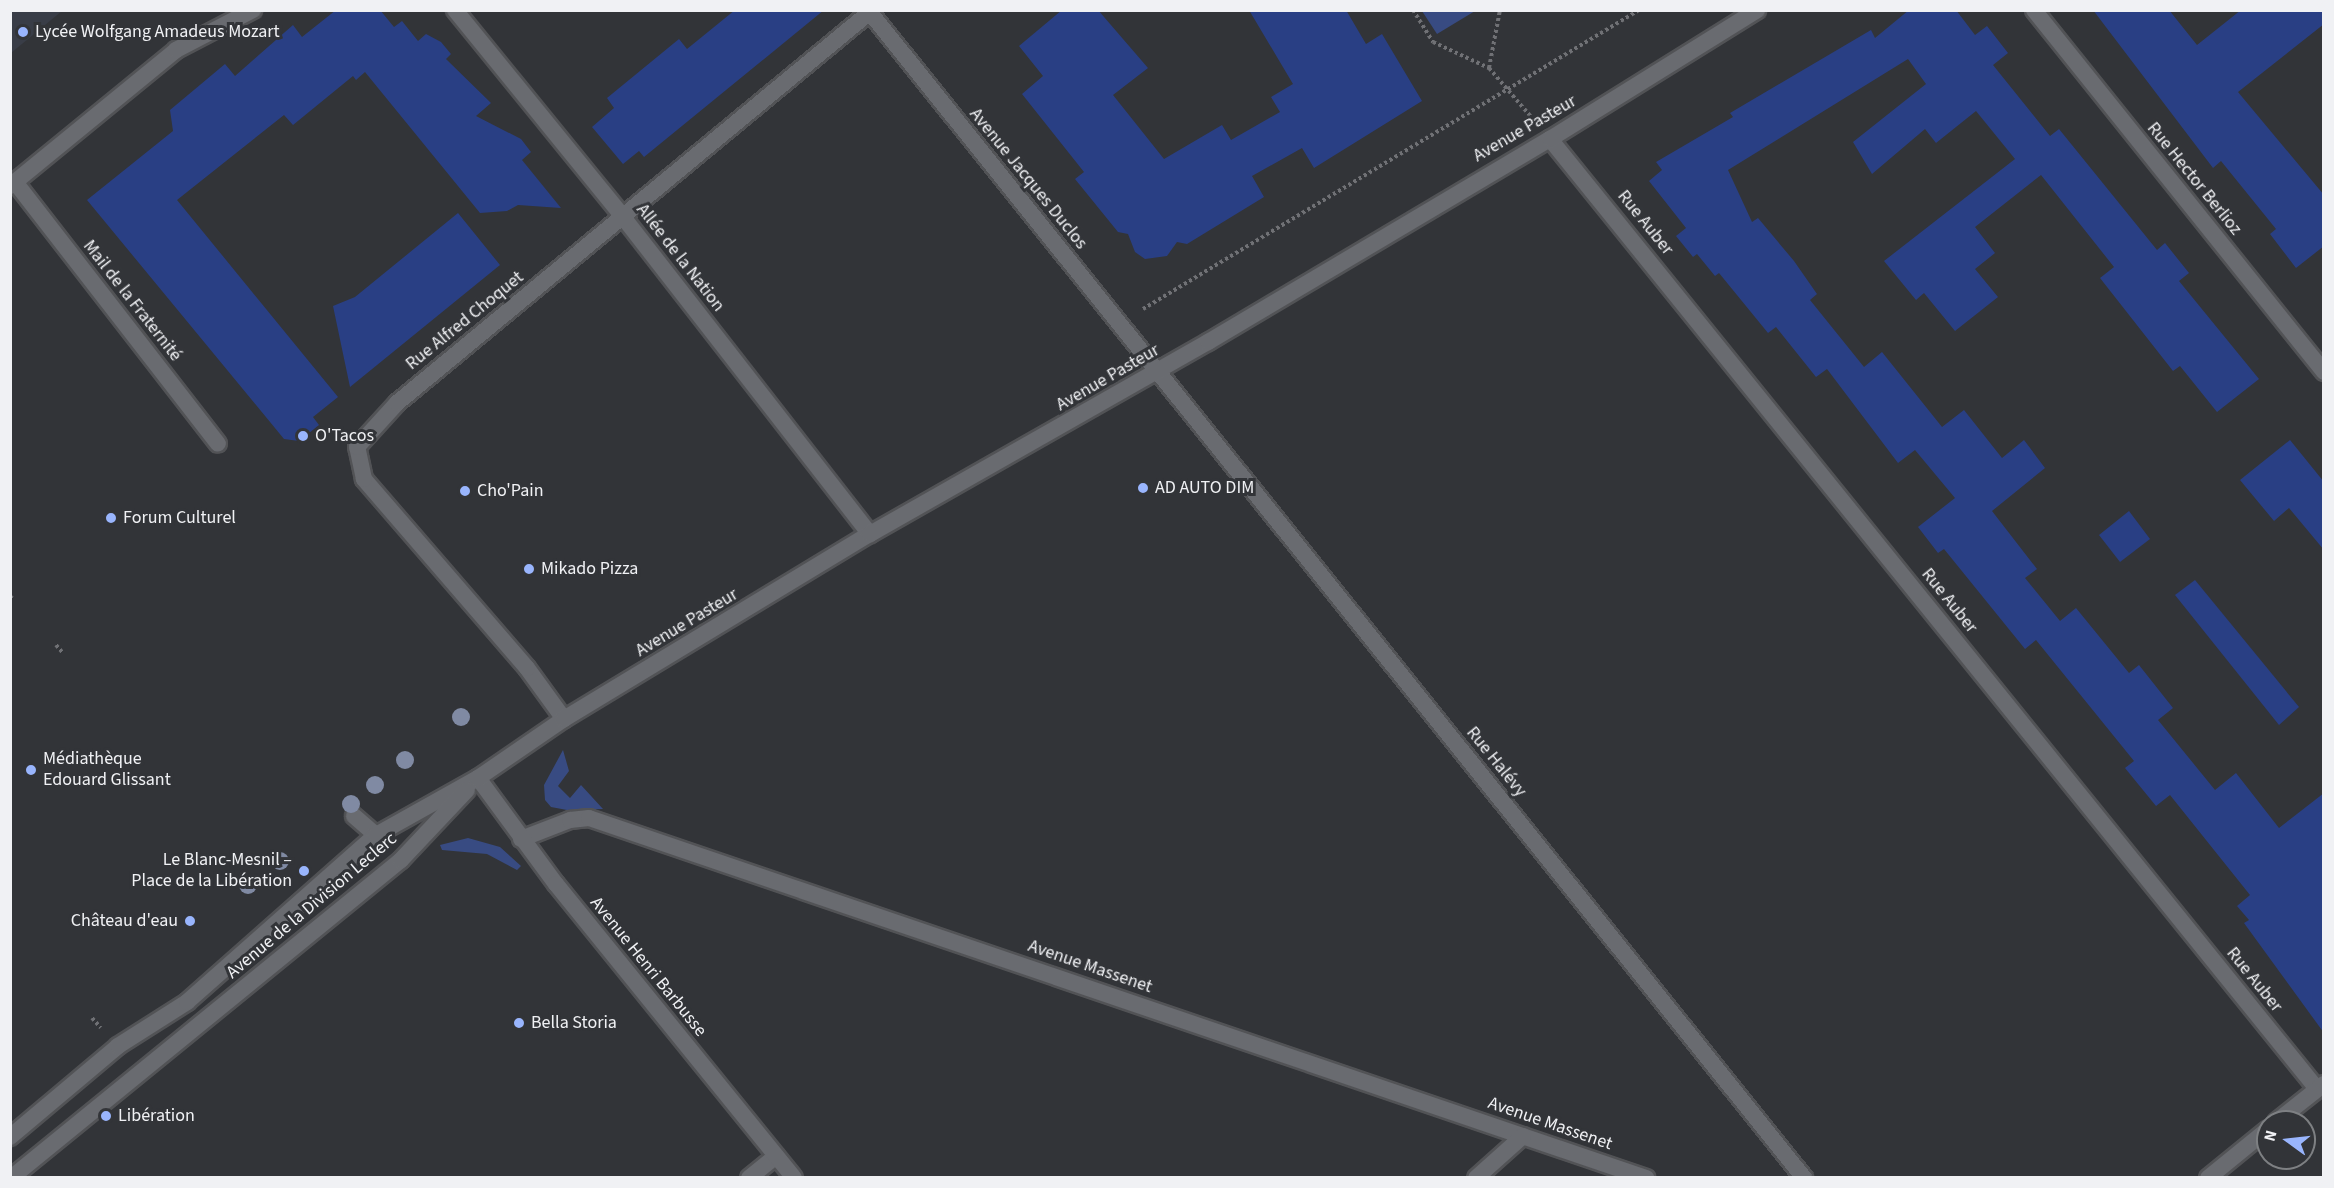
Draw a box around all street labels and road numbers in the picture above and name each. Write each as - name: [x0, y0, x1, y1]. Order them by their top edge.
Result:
- street label: Avenue Pasteur: [1470, 91, 1580, 167]
- street label: Avenue Jacques Duclos: [964, 104, 1092, 254]
- street label: Rue Hector Berlioz: [2142, 118, 2246, 240]
- street label: Rue Auber: [1612, 186, 1678, 260]
- street label: Allée de la Nation: [631, 200, 729, 316]
- street label: Mail de la Fraternité: [78, 236, 186, 366]
- street label: Rue Alfred Choquet: [402, 267, 528, 375]
- street label: Avenue Pasteur: [1053, 340, 1163, 416]
- street label: Rue Auber: [1916, 564, 1982, 638]
- street label: Avenue Pasteur: [632, 584, 742, 662]
- street label: Rue Halévy: [1461, 723, 1531, 801]
- street label: Avenue de la Division Leclerc: [222, 828, 402, 984]
- street label: Avenue Henri Barbusse: [585, 893, 711, 1041]
- street label: Avenue Massenet: [1025, 936, 1155, 998]
- street label: Rue Auber: [2221, 943, 2287, 1017]
- street label: Avenue Massenet: [1485, 1093, 1615, 1155]

